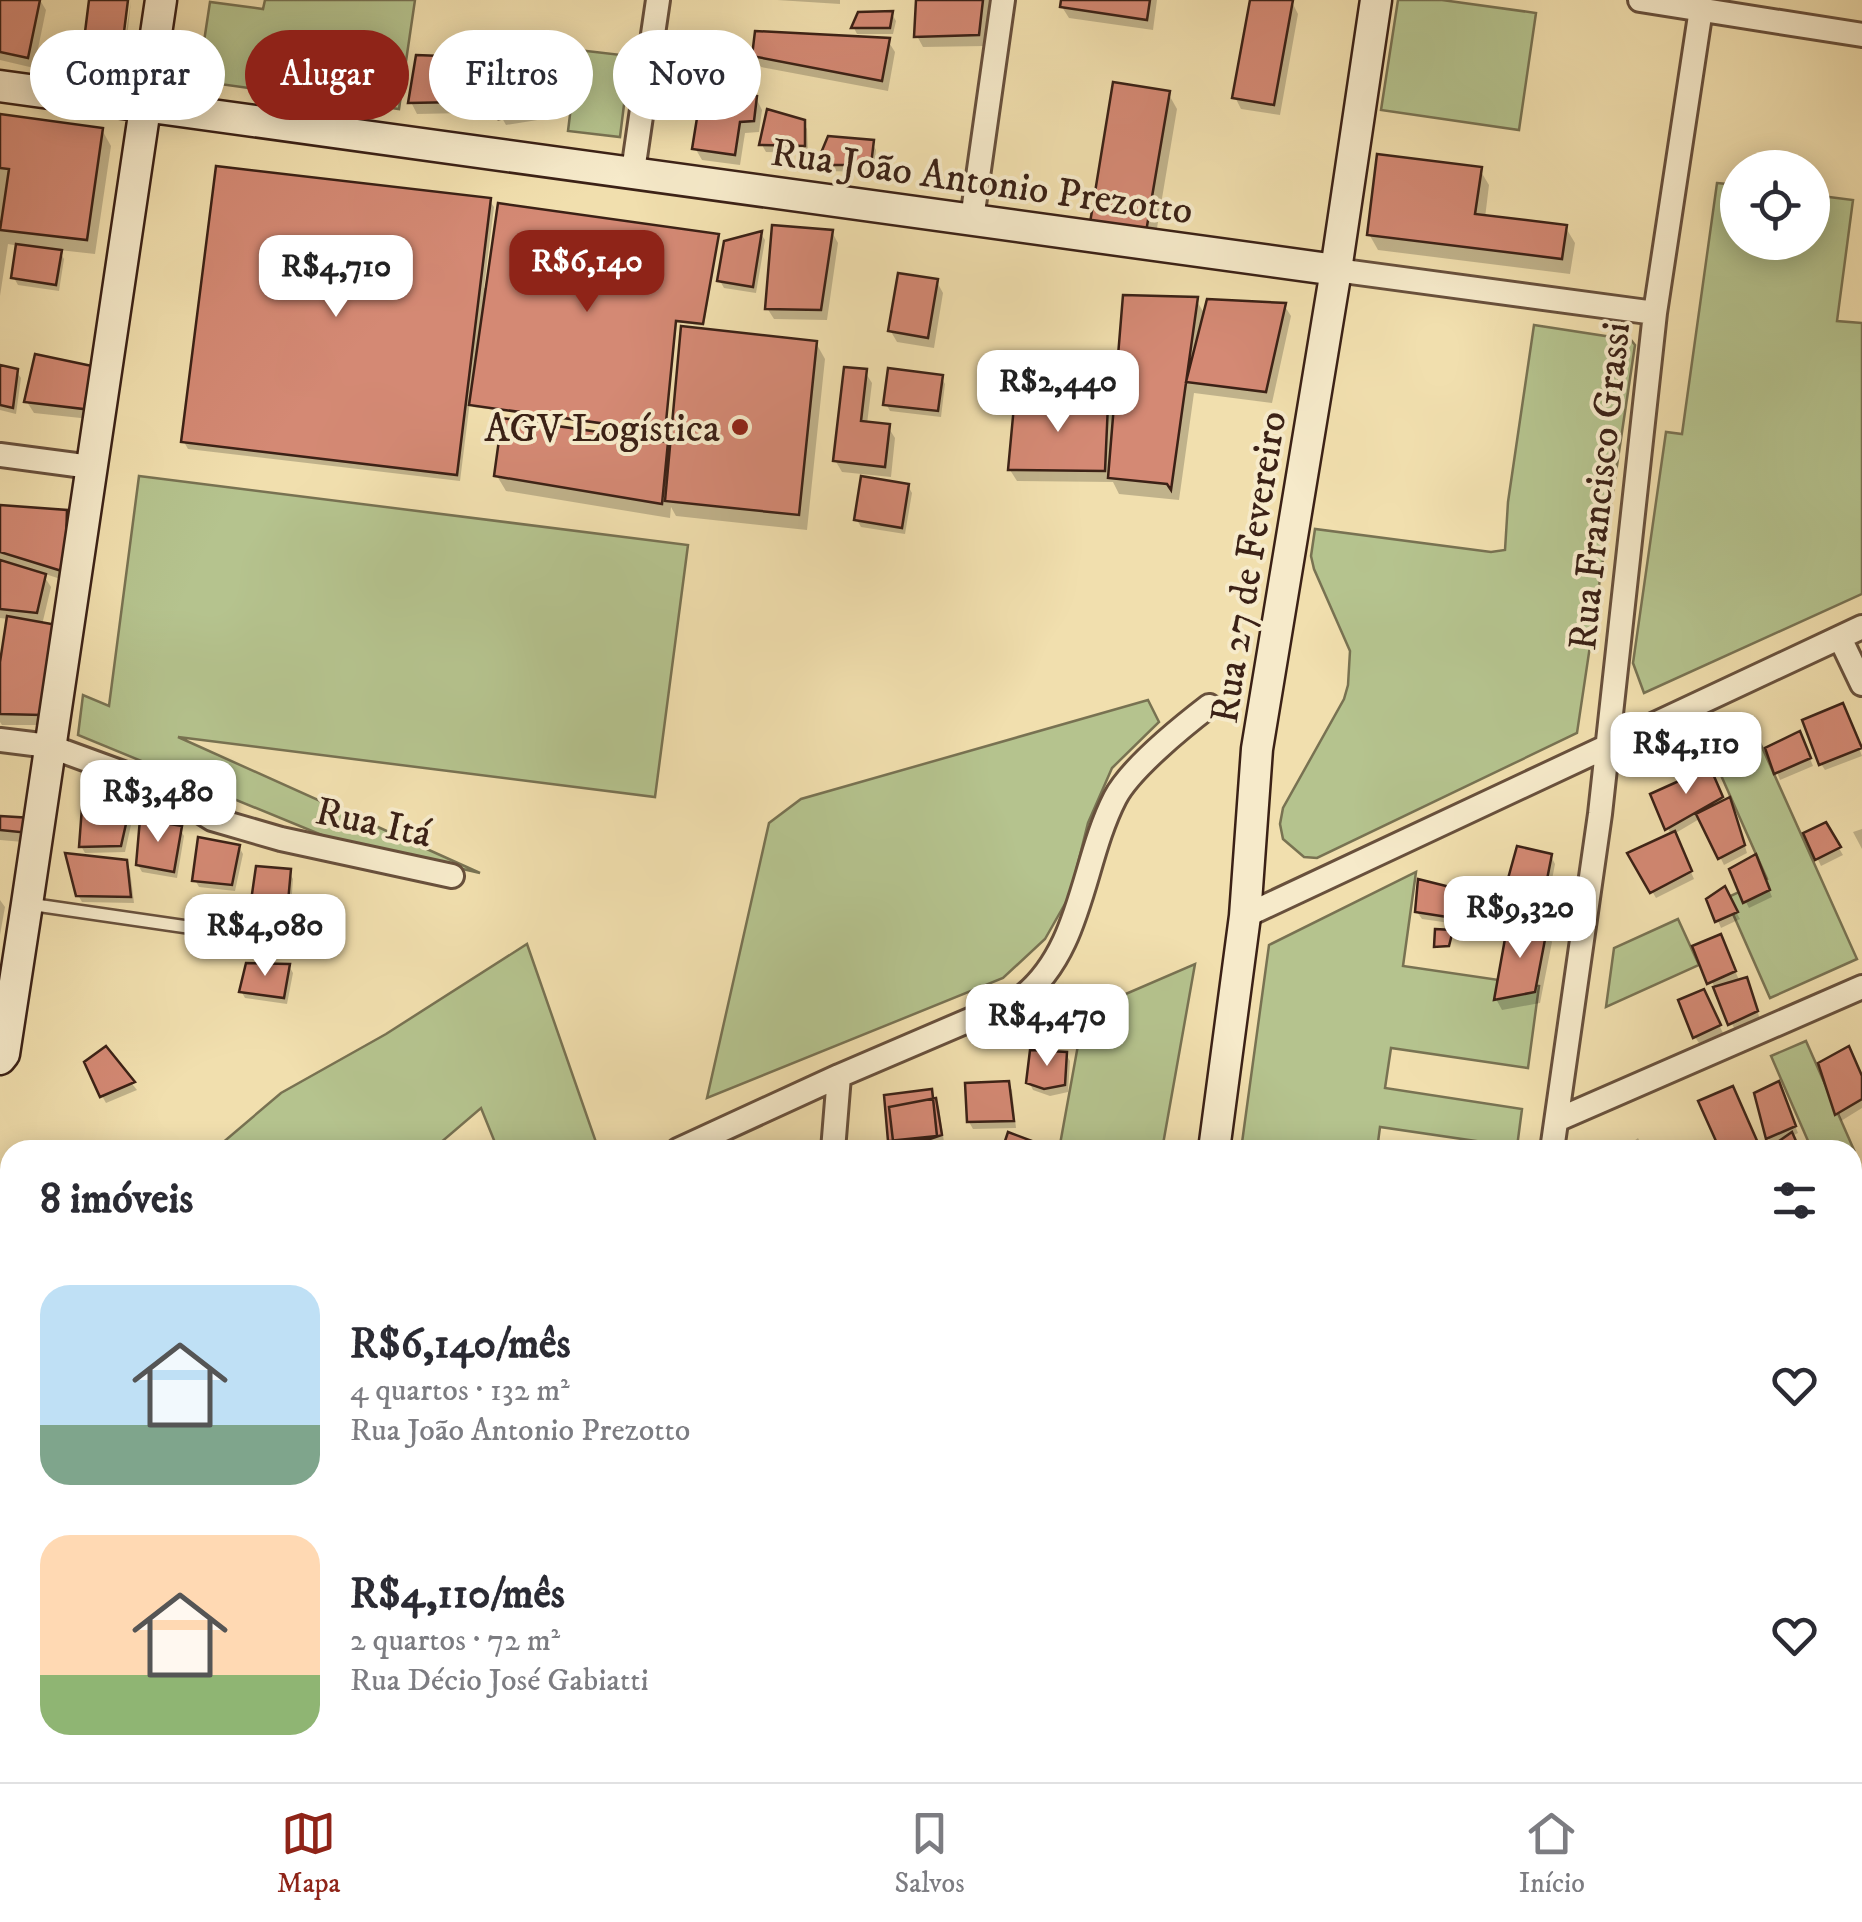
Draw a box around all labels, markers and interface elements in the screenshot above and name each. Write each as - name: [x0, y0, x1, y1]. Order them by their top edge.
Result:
- chip: Comprar: [30, 30, 225, 120]
- chip: Alugar: [245, 30, 409, 120]
- chip: Filtros: [429, 30, 593, 120]
- chip: Novo: [613, 30, 761, 120]
- street label: Rua João Antonio Prezotto: [768, 129, 1196, 237]
- map controls: [1720, 150, 1830, 260]
- button: locate: [1720, 150, 1830, 260]
- pin: R$6,140: [495, 230, 679, 315]
- pin: R$4,710: [244, 235, 428, 320]
- text: R$6,140: [531, 242, 643, 282]
- text: R$4,710: [281, 247, 391, 287]
- street label: Rua Francisco Grassi: [1559, 320, 1643, 653]
- pin: R$2,440: [966, 350, 1150, 435]
- text: R$2,440: [999, 362, 1117, 402]
- place label: AGV Logística: [484, 405, 720, 455]
- street label: Rua 27 de Fevereiro: [1201, 408, 1299, 727]
- marker: AGV Logística: [729, 416, 751, 438]
- pin: R$4,110: [1594, 712, 1778, 797]
- text: R$4,110: [1632, 724, 1740, 764]
- pin: R$3,480: [66, 760, 250, 845]
- text: R$3,480: [102, 772, 214, 812]
- street label: Rua Itá: [311, 787, 436, 861]
- pin: R$9,320: [1428, 876, 1612, 961]
- text: R$9,320: [1466, 888, 1574, 928]
- pin: R$4,080: [173, 894, 357, 979]
- text: R$4,080: [207, 906, 324, 946]
- pin: R$4,470: [955, 984, 1139, 1069]
- text: R$4,470: [988, 996, 1106, 1036]
- icon: filters: [1767, 1173, 1822, 1228]
- text: 8 imóveis: [40, 1174, 193, 1226]
- text: R$6,140/mês: [350, 1319, 570, 1371]
- icon: home: [120, 1325, 240, 1445]
- icon: heart: [1767, 1358, 1822, 1413]
- text: 4 quartos · 132 m²: [350, 1371, 570, 1411]
- text: Rua João Antonio Prezotto: [350, 1411, 690, 1451]
- text: R$4,110/mês: [350, 1569, 565, 1621]
- icon: home: [120, 1575, 240, 1695]
- icon: heart: [1767, 1608, 1822, 1663]
- text: 2 quartos · 72 m²: [350, 1621, 560, 1661]
- text: Rua Décio José Gabiatti: [350, 1661, 649, 1701]
- tab: Mapa: [277, 1806, 340, 1901]
- tab: Salvos: [895, 1806, 965, 1901]
- tab: Início: [1519, 1806, 1585, 1901]

